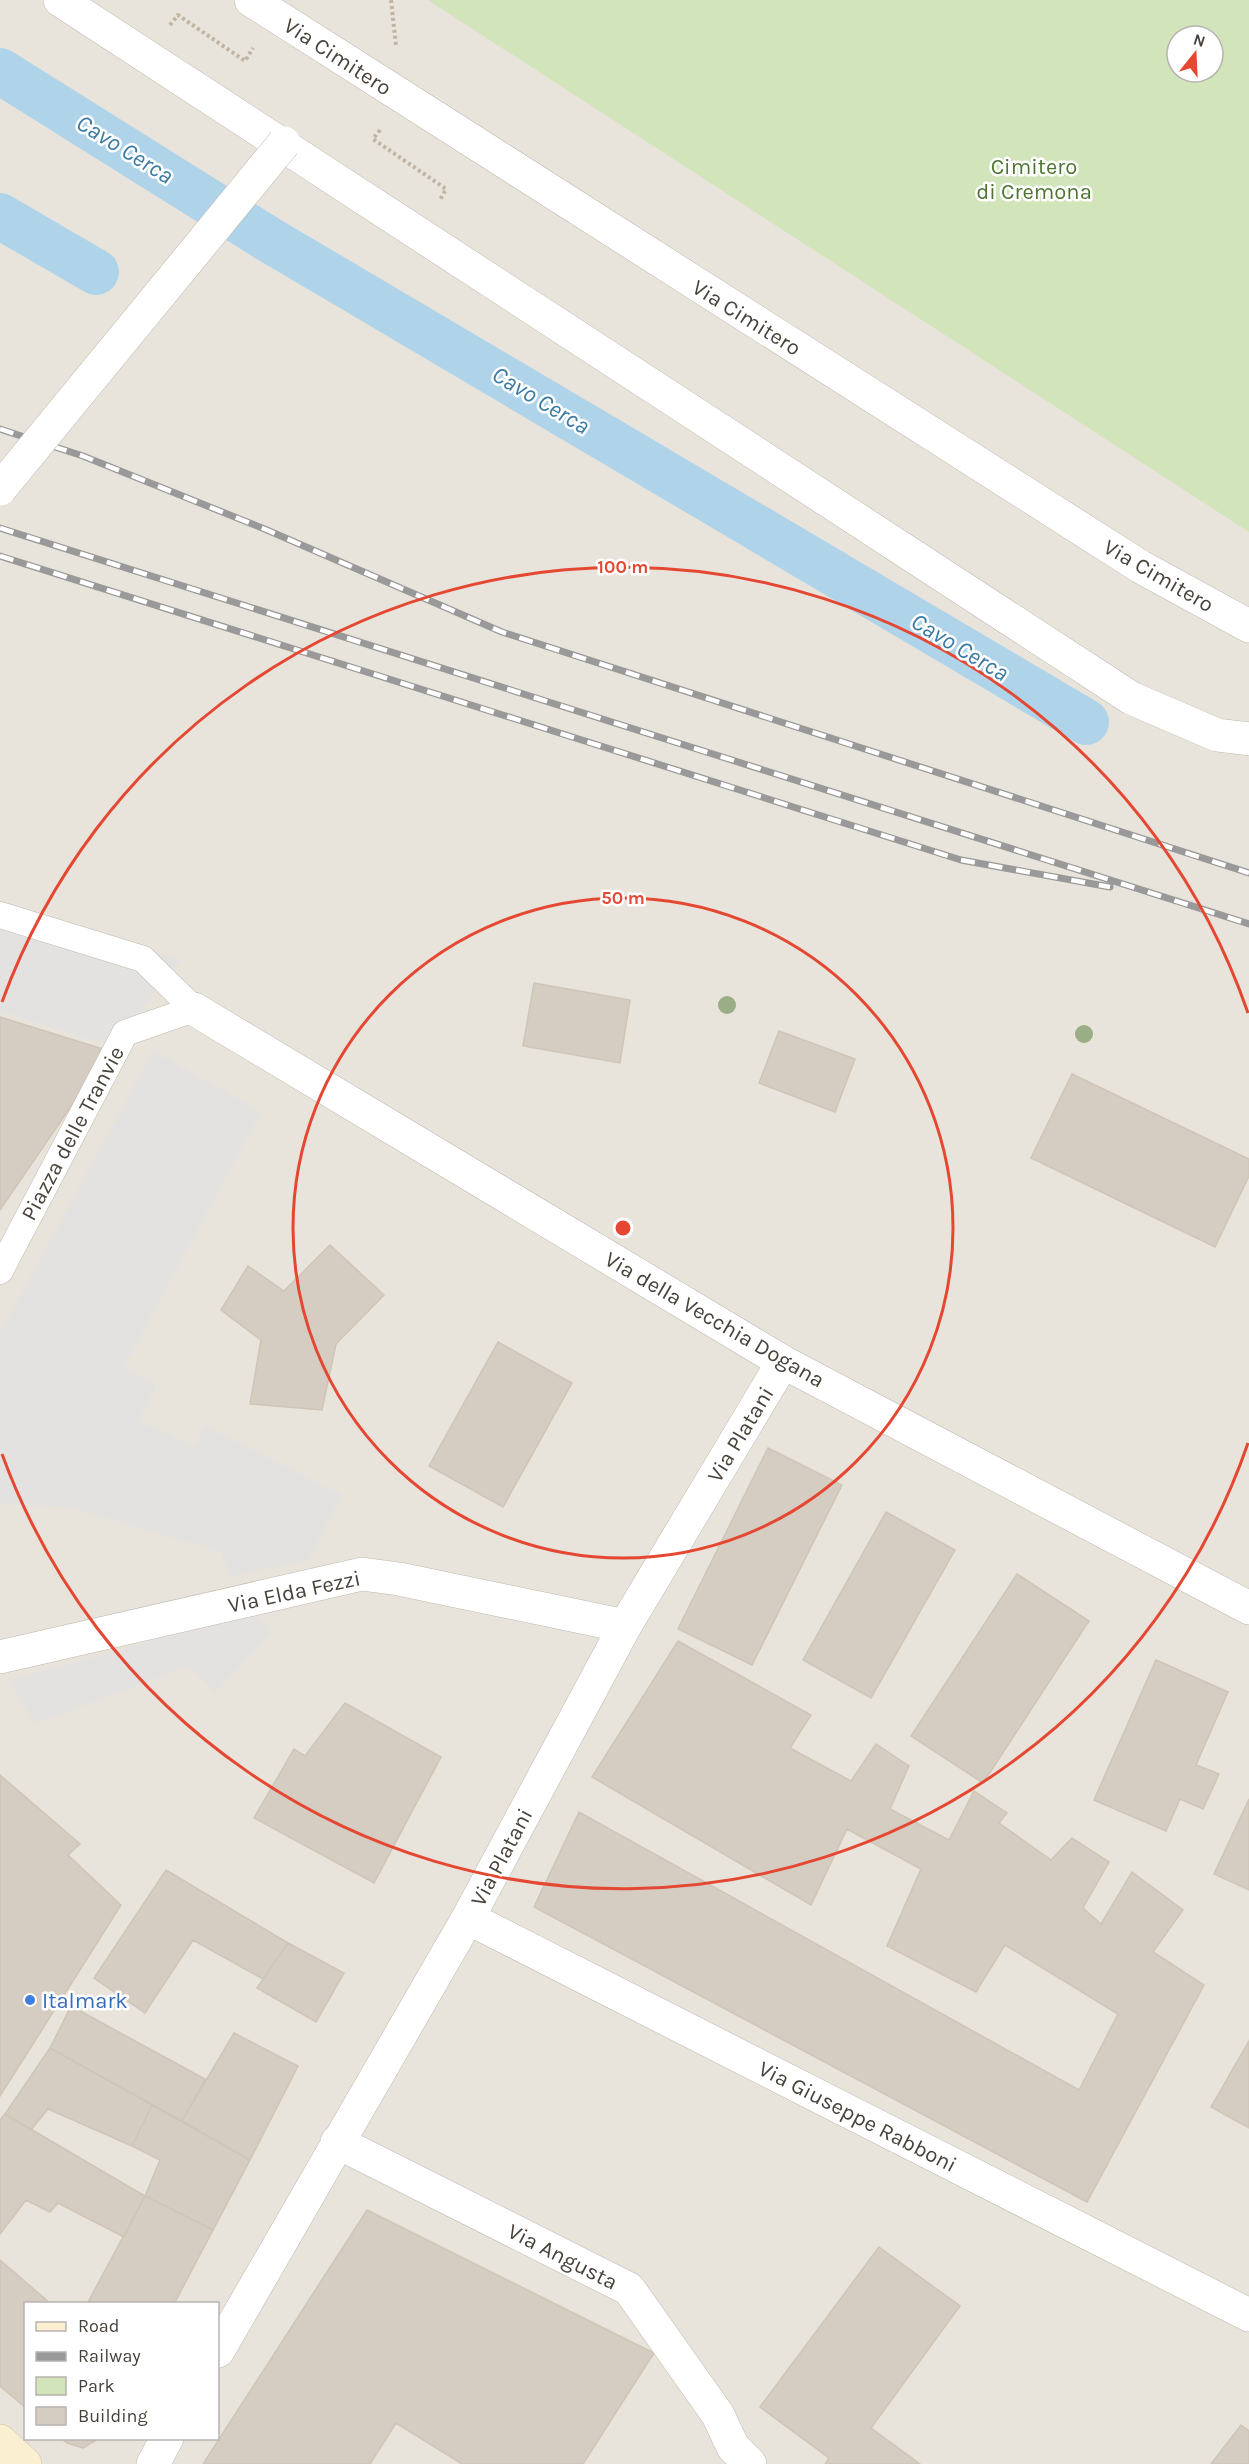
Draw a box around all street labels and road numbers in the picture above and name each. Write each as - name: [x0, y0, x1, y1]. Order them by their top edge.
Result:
- street label: Via Cimitero: [279, 12, 396, 101]
- street label: Via Cimitero: [687, 274, 806, 361]
- street label: Via Cimitero: [1099, 534, 1218, 618]
- street label: Piazza delle Tranvie: [16, 1042, 130, 1225]
- street label: Via della Vecchia Dogana: [600, 1246, 829, 1394]
- street label: Via Platani: [702, 1382, 780, 1487]
- street label: Via Elda Fezzi: [226, 1565, 363, 1619]
- street label: Via Platani: [465, 1804, 538, 1911]
- street label: Via Giuseppe Rabboni: [754, 2056, 961, 2178]
- street label: Via Angusta: [503, 2218, 622, 2296]

